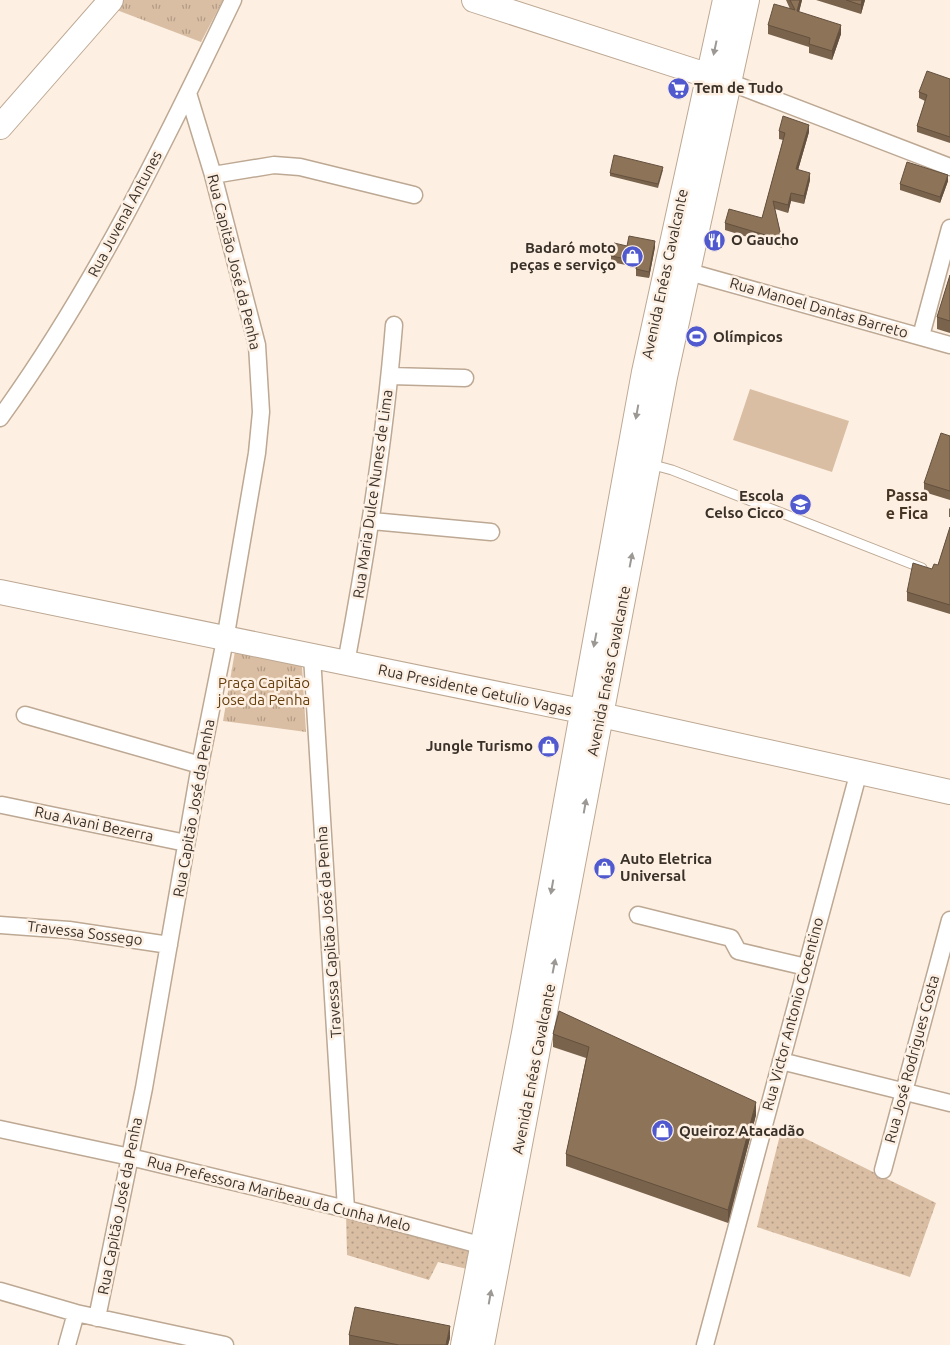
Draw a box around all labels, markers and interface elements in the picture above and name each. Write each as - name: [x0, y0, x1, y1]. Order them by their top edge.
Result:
- one-way arrow: [711, 40, 719, 55]
- supermarket icon: Tem de Tudo: [666, 76, 690, 100]
- place label: Tem de Tudo: [694, 79, 783, 96]
- street label: Rua Juvenal Antunes: [84, 148, 165, 280]
- street label: Rua Capitão José da Penha: [204, 172, 265, 351]
- street label: Avenida Enéas Cavalcante: [638, 187, 691, 360]
- restaurant icon: O Gaucho: [703, 228, 727, 252]
- place label: O Gaucho: [731, 231, 799, 248]
- place label: Badaró moto peças e serviço: [510, 239, 616, 274]
- shop icon: Badaró moto peças e serviço: [620, 245, 644, 269]
- street label: Rua Manoel Dantas Barreto: [728, 274, 910, 341]
- sports icon: Olímpicos: [685, 325, 709, 349]
- place label: Olímpicos: [713, 328, 783, 345]
- street label: Rua Maria Dulce Nunes de Lima: [349, 389, 396, 599]
- one-way arrow: [633, 404, 641, 420]
- district label: Passa e Fica: [886, 486, 928, 522]
- place label: Escola Celso Cicco: [705, 487, 784, 521]
- school or university icon: Escola Celso Cicco: [788, 493, 812, 517]
- one-way arrow: [627, 552, 635, 568]
- street label: Avenida Enéas Cavalcante: [584, 584, 633, 758]
- one-way arrow: [590, 633, 598, 649]
- street label: Rua Presidente Getulio Vagas: [377, 661, 574, 718]
- park label: Praça Capitão jose da Penha: [217, 674, 310, 708]
- street label: Rua Capitão José da Penha: [169, 718, 218, 898]
- shop icon: Jungle Turismo: [537, 734, 561, 758]
- place label: Jungle Turismo: [426, 737, 533, 754]
- one-way arrow: [581, 798, 589, 814]
- street label: Rua Avani Bezerra: [33, 803, 155, 844]
- street label: Travessa Capitão José da Penha: [313, 826, 344, 1038]
- place label: Auto Eletrica Universal: [620, 850, 712, 884]
- shop icon: Auto Eletrica Universal: [592, 856, 616, 880]
- one-way arrow: [547, 879, 555, 895]
- street label: Rua Victor Antonio Cocentino: [758, 915, 827, 1112]
- street label: Travessa Sossego: [26, 917, 144, 948]
- one-way arrow: [551, 957, 559, 973]
- street label: Rua José Rodrigues Costa: [881, 973, 942, 1145]
- street label: Avenida Enéas Cavalcante: [509, 982, 558, 1156]
- street label: Rua Capitão José da Penha: [94, 1116, 145, 1296]
- shop icon: Queiroz Atacadão: [651, 1119, 675, 1143]
- place label: Queiroz Atacadão: [679, 1122, 805, 1139]
- street label: Rua Prefessora Maribeau da Cunha Melo: [145, 1152, 413, 1235]
- one-way arrow: [487, 1289, 495, 1305]

